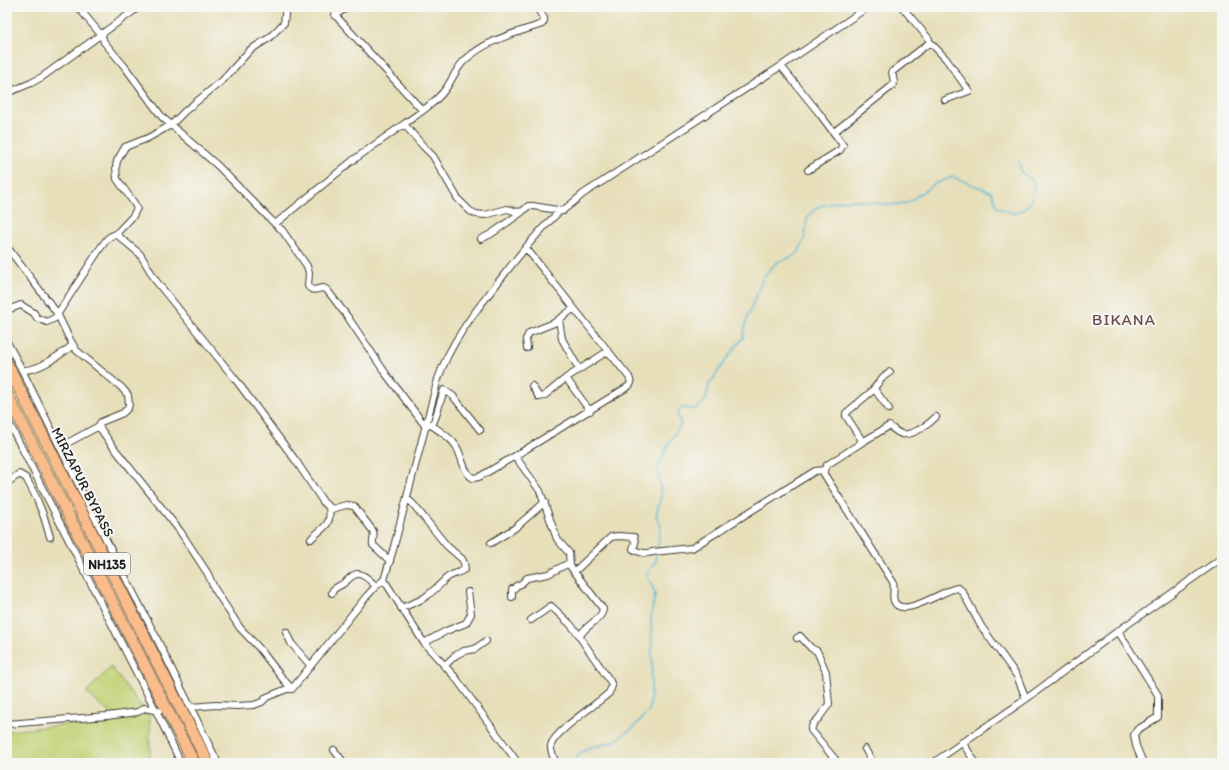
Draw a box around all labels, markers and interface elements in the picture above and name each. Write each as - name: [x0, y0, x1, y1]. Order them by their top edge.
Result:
- district label: BIKANA: [1092, 310, 1156, 329]
- street label: MIRZAPUR BYPASS: [48, 425, 118, 540]
- road number: NH135: [84, 553, 130, 575]

